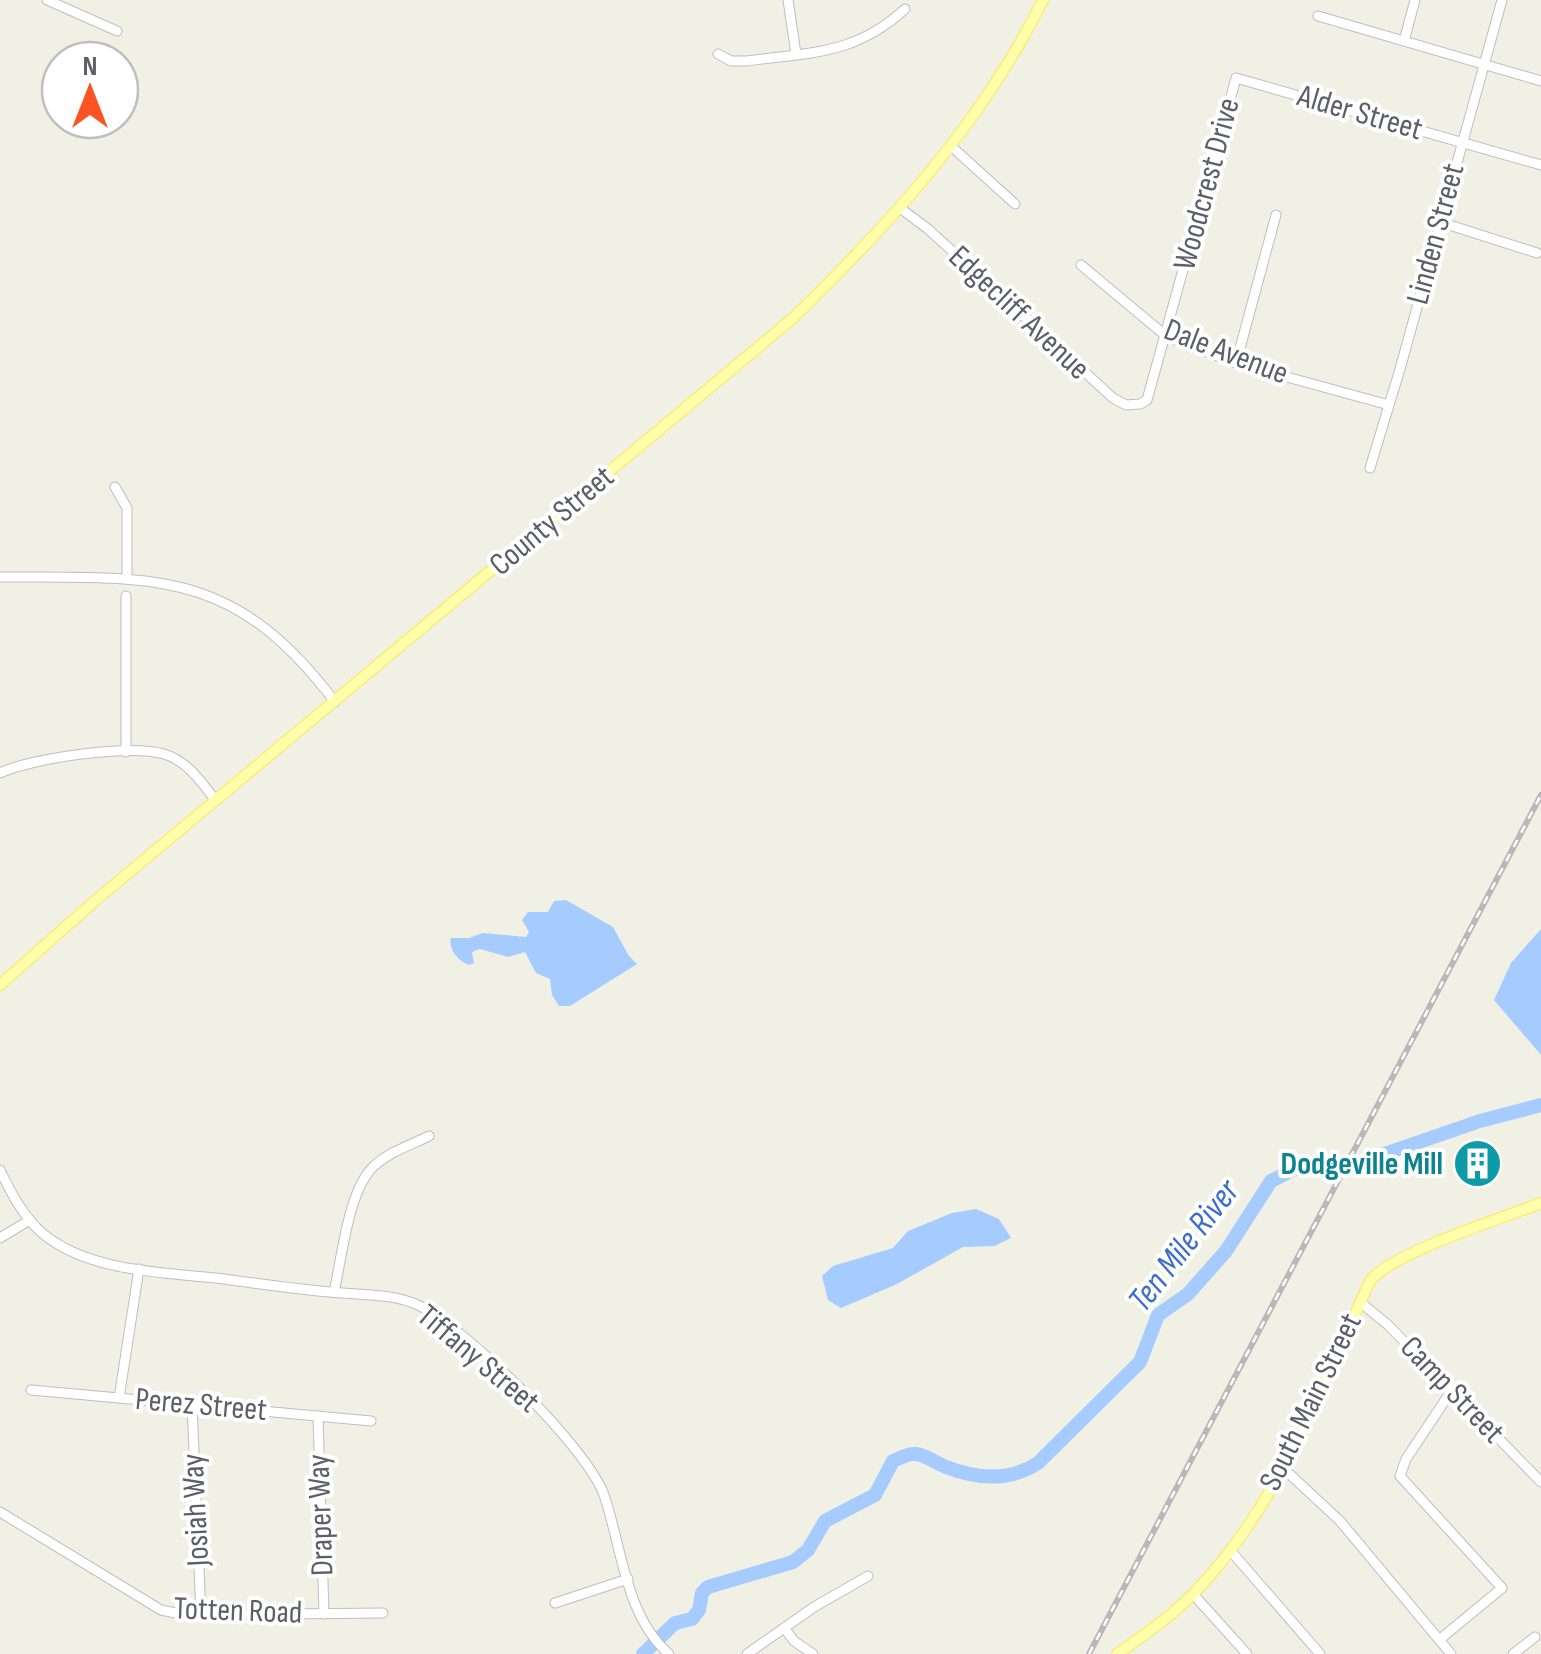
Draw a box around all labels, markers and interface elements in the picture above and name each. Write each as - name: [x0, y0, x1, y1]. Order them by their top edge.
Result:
- north arrow: [40, 40, 140, 140]
- text: N: [83, 50, 97, 83]
- street label: Alder Street: [1292, 76, 1427, 149]
- street label: Woodcrest Drive: [1165, 94, 1249, 274]
- street label: Linden Street: [1399, 159, 1473, 309]
- street label: Edgecliff Avenue: [940, 238, 1098, 388]
- street label: Dale Avenue: [1158, 311, 1294, 393]
- street label: County Street: [482, 458, 622, 584]
- building icon: Dodgeville Mill: [1452, 1138, 1504, 1190]
- place label: Dodgeville Mill: [1281, 1145, 1443, 1184]
- water label: Ten Mile River: [1119, 1170, 1250, 1321]
- street label: Tiffany Street: [409, 1297, 547, 1421]
- street label: South Main Street: [1251, 1307, 1371, 1497]
- street label: Camp Street: [1392, 1328, 1512, 1452]
- street label: Perez Street: [134, 1380, 268, 1430]
- street label: Josiah Way: [174, 1453, 218, 1568]
- street label: Draper Way: [299, 1454, 343, 1576]
- street label: Totten Road: [173, 1589, 303, 1633]

